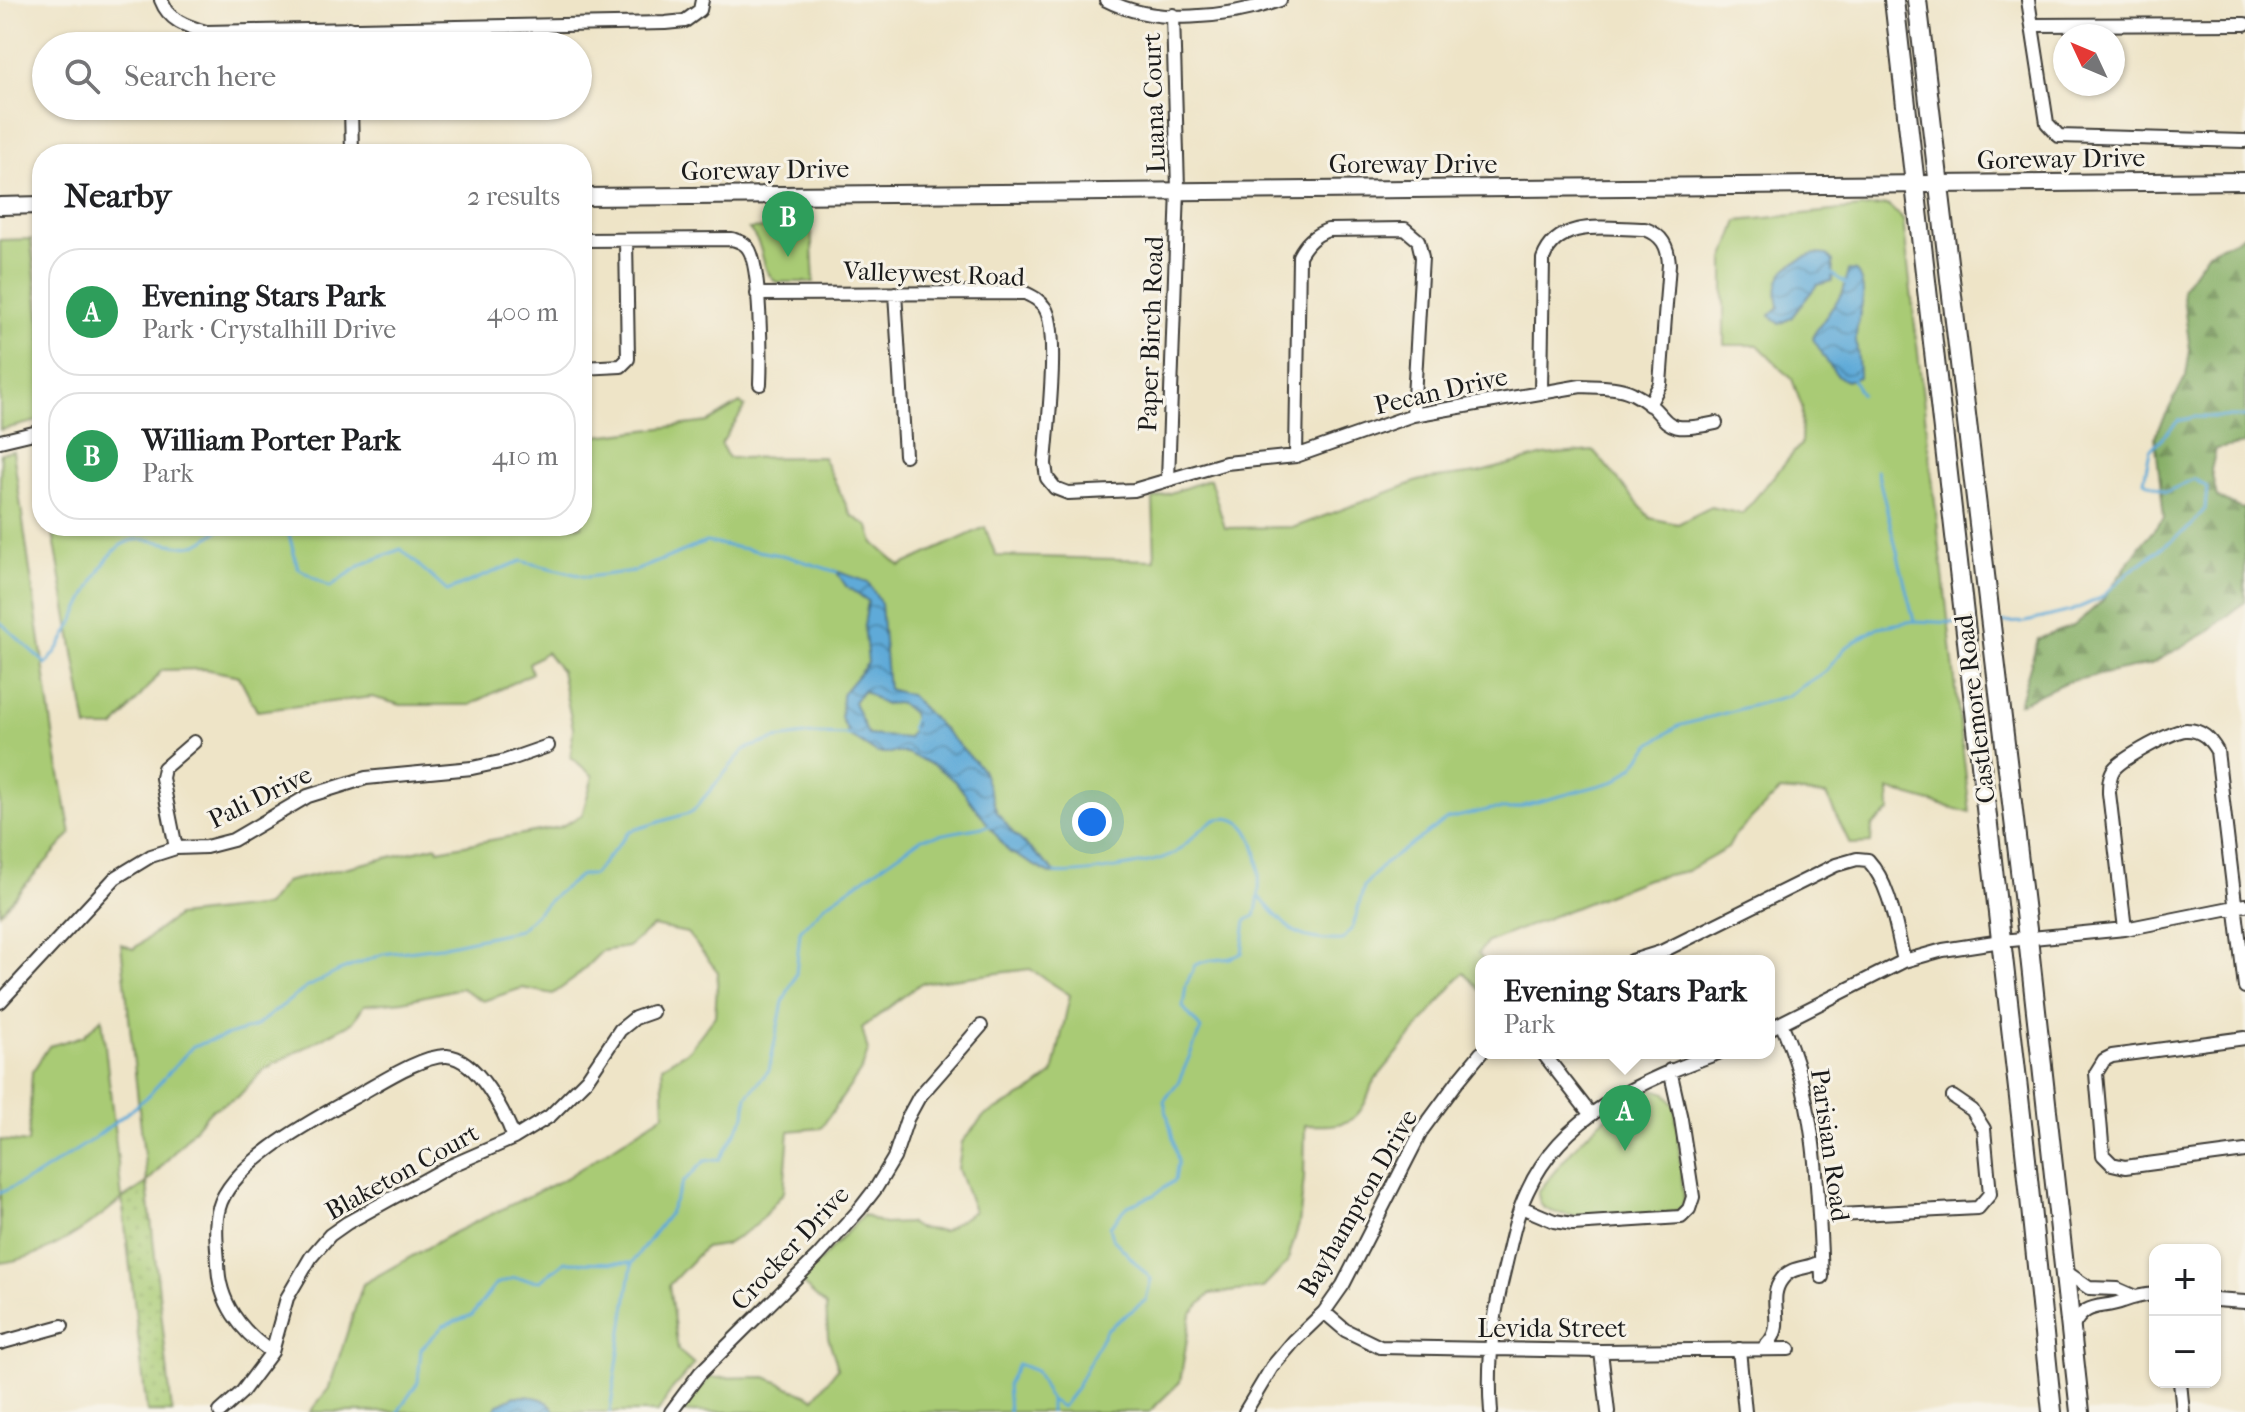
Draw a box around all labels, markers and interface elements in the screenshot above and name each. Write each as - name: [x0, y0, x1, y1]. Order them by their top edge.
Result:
- north arrow: [2053, 24, 2125, 96]
- street label: Luana Court: [1136, 31, 1172, 174]
- search box: [32, 32, 592, 120]
- icon: search: [60, 54, 104, 98]
- text: Search here: [124, 59, 276, 94]
- street label: Goreway Drive: [1976, 142, 2146, 176]
- street label: Goreway Drive: [1329, 149, 1497, 180]
- street label: Goreway Drive: [680, 153, 850, 187]
- text: Nearby: [64, 176, 171, 216]
- text: 2 results: [467, 181, 560, 212]
- pin: B: [762, 191, 814, 257]
- street label: Paper Birch Road: [1132, 235, 1170, 432]
- street label: Valleywest Road: [842, 255, 1026, 293]
- text: Evening Stars Park: [142, 279, 385, 314]
- text: A: [84, 297, 100, 328]
- text: 400 m: [487, 297, 558, 328]
- text: Park · Crystalhill Drive: [142, 314, 396, 345]
- street label: Pecan Drive: [1371, 361, 1511, 421]
- text: William Porter Park: [142, 423, 401, 458]
- text: B: [84, 441, 100, 472]
- text: 410 m: [492, 441, 558, 472]
- text: Park: [142, 458, 194, 489]
- street label: Castlemore Road: [1948, 612, 2002, 805]
- street label: Pali Drive: [203, 759, 317, 835]
- your location: [1072, 802, 1112, 842]
- popup: [1475, 955, 1775, 1059]
- text: Evening Stars Park: [1503, 974, 1747, 1009]
- text: Park: [1503, 1009, 1555, 1040]
- street label: Parisian Road: [1804, 1067, 1856, 1224]
- pin: A: [1599, 1085, 1651, 1151]
- street label: Bayhampton Drive: [1292, 1104, 1424, 1302]
- street label: Blaketon Court: [320, 1117, 485, 1227]
- street label: Crocker Drive: [724, 1179, 856, 1317]
- map controls: [2149, 1244, 2221, 1388]
- button: +: [2149, 1244, 2221, 1316]
- street label: Levida Street: [1477, 1313, 1627, 1344]
- button: −: [2149, 1316, 2221, 1388]

